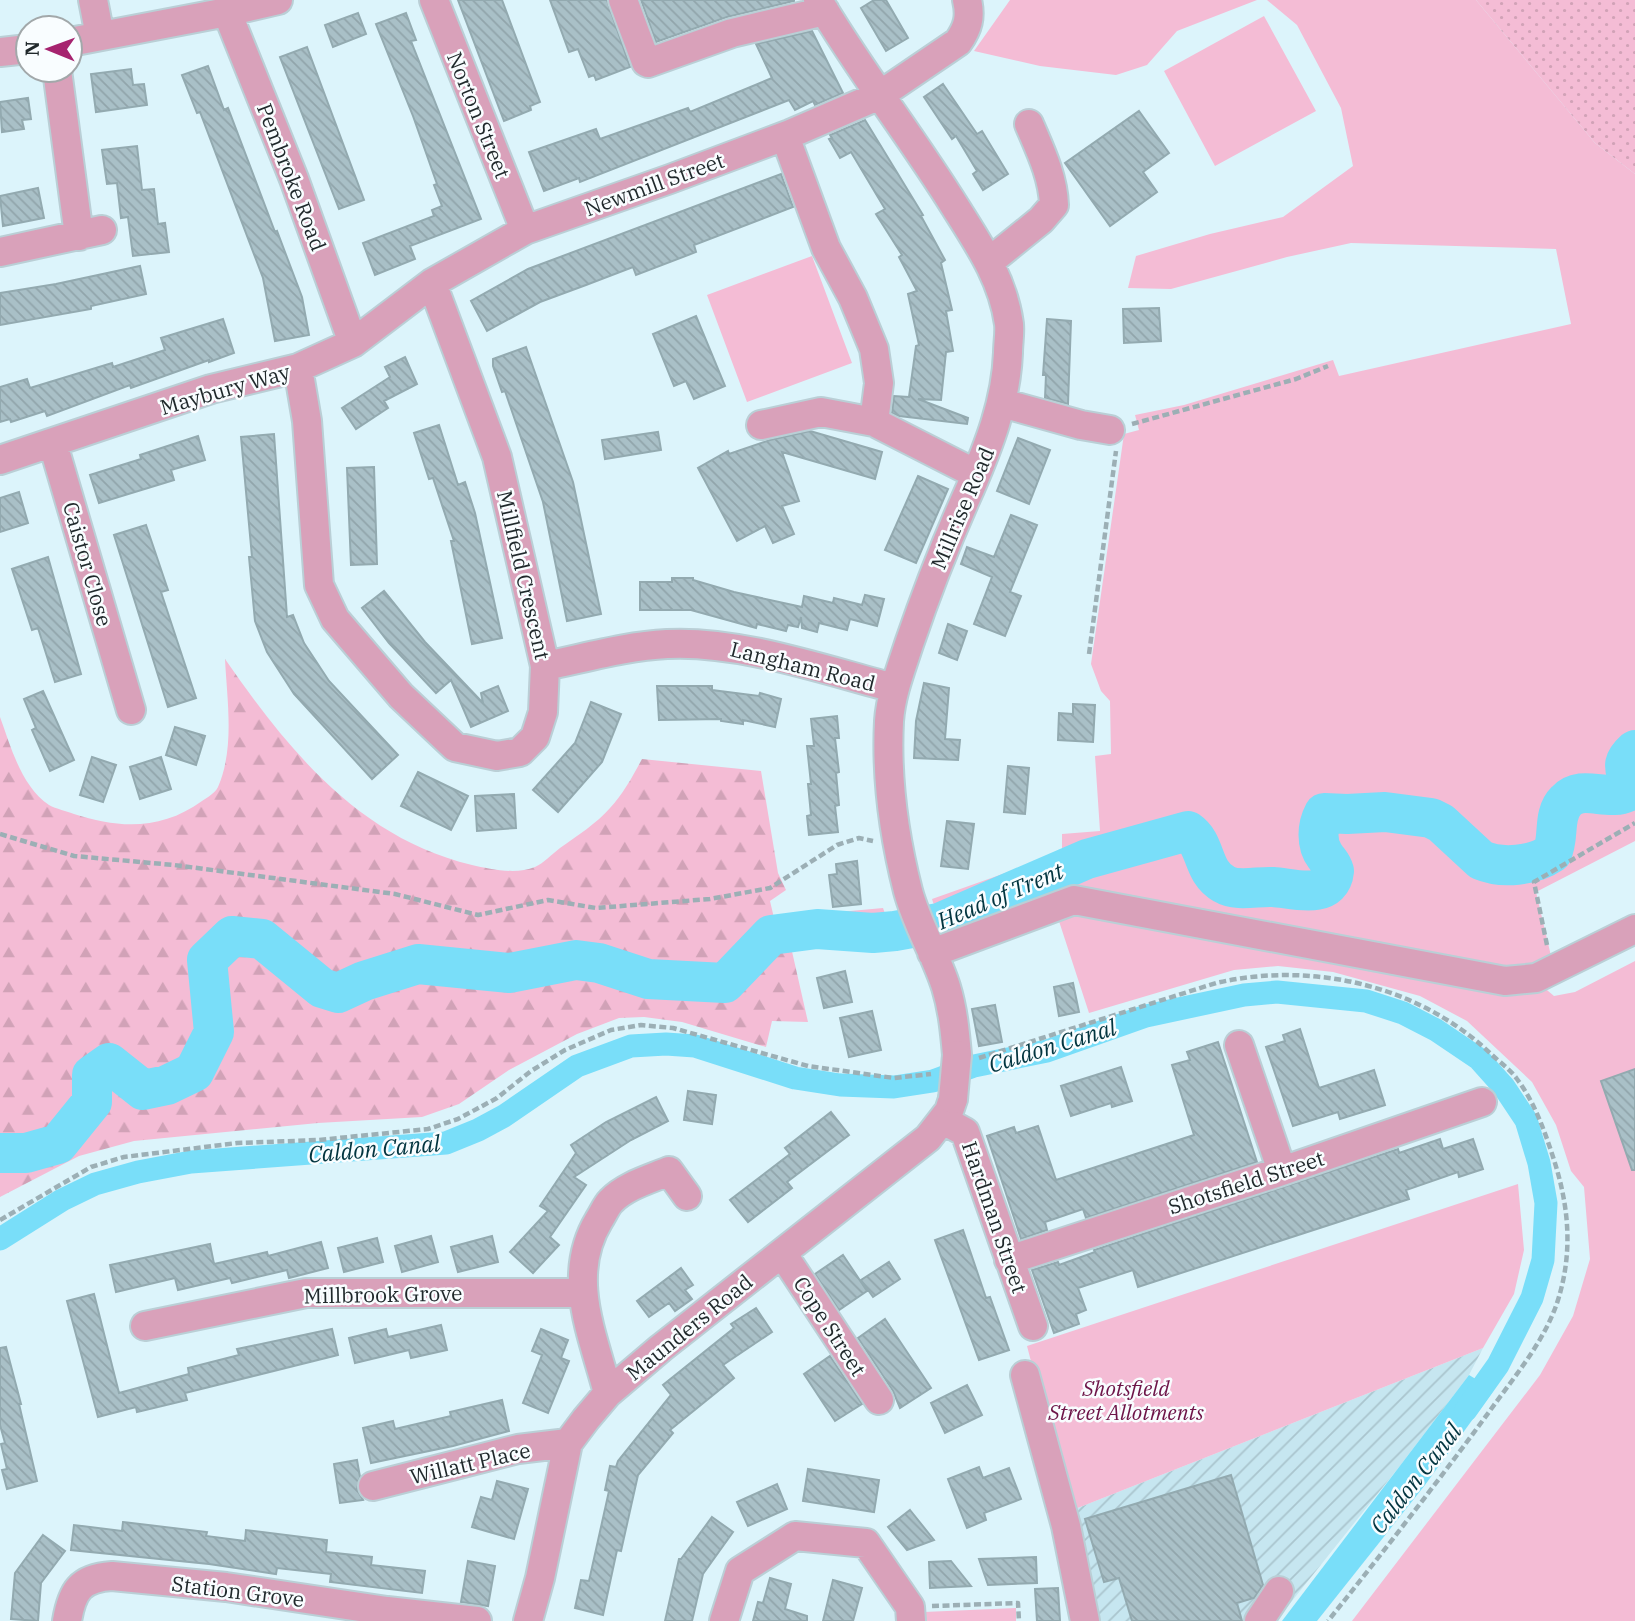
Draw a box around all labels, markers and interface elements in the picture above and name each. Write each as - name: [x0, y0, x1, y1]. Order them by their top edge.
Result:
- north arrow: [14, 14, 84, 84]
- text: N: [20, 41, 44, 56]
- street label: Norton Street: [441, 48, 517, 182]
- street label: Pembroke Road: [251, 99, 333, 255]
- street label: Newmill Street: [580, 146, 728, 222]
- street label: Maybury Way: [157, 357, 294, 421]
- street label: Millrise Road: [924, 443, 1000, 573]
- street label: Millfield Crescent: [491, 488, 557, 662]
- street label: Caistor Close: [57, 498, 119, 630]
- street label: Langham Road: [728, 634, 879, 698]
- water label: Head of Trent: [931, 855, 1069, 936]
- water label: Caldon Canal: [984, 1011, 1120, 1079]
- water label: Caldon Canal: [307, 1127, 442, 1169]
- street label: Hardman Street: [956, 1137, 1034, 1297]
- street label: Shotsfield Street: [1164, 1144, 1328, 1220]
- street label: Maunders Road: [620, 1267, 758, 1387]
- street label: Cope Street: [787, 1271, 873, 1381]
- street label: Millbrook Grove: [303, 1279, 463, 1309]
- park label: Shotsfield Street Allotments: [1047, 1374, 1204, 1426]
- water label: Caldon Canal: [1363, 1416, 1468, 1539]
- street label: Willatt Place: [407, 1436, 533, 1490]
- street label: Station Grove: [170, 1569, 306, 1613]

